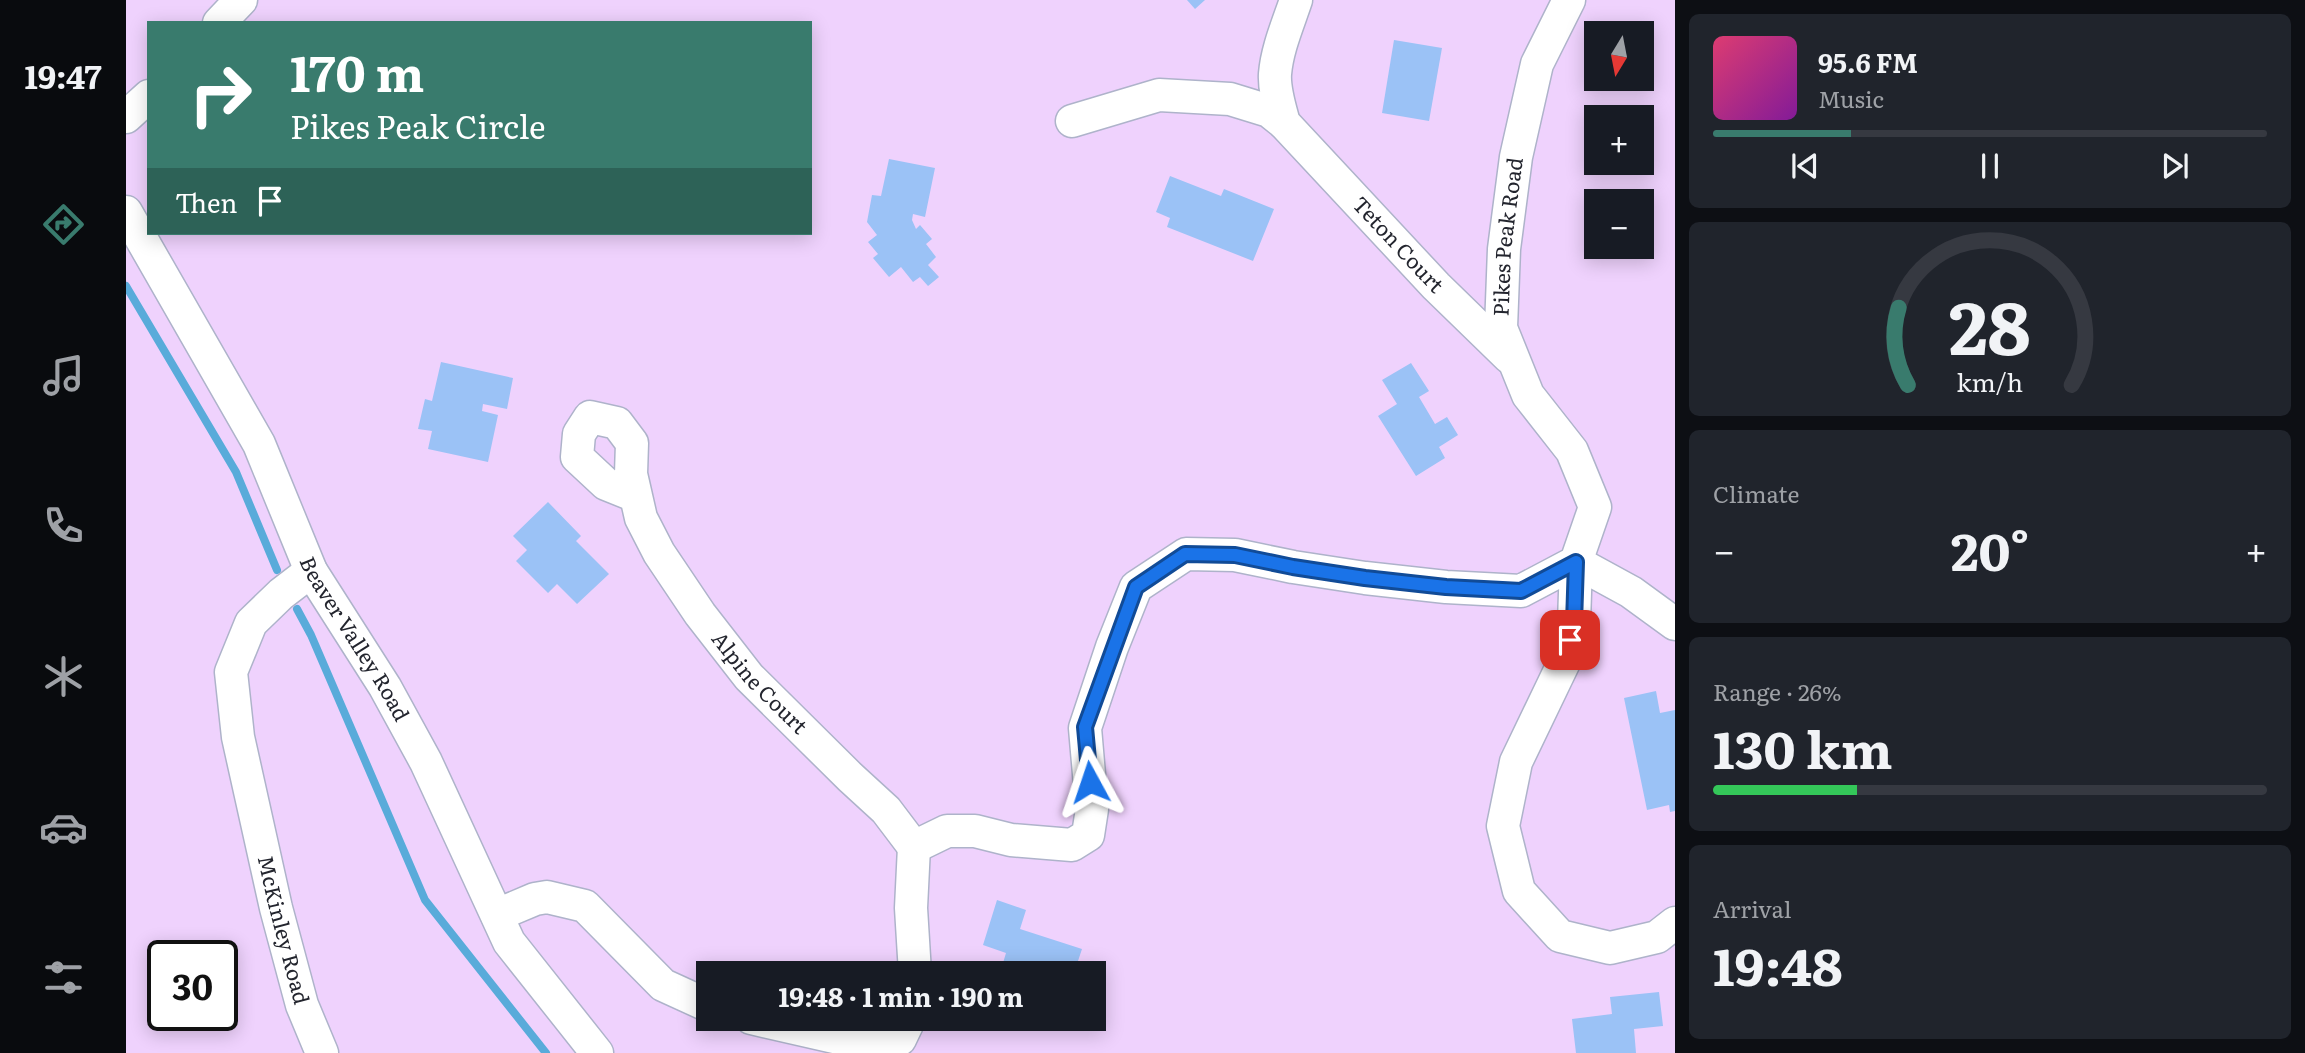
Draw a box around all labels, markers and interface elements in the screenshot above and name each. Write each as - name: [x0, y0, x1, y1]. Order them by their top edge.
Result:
- north arrow: [1584, 21, 1654, 91]
- map controls: [1584, 21, 1654, 259]
- text: 170 m: [290, 34, 424, 107]
- text: 95.6 FM: [1818, 42, 1918, 81]
- icon: right: [175, 49, 266, 140]
- text: 19:47: [24, 51, 102, 99]
- text: Music: [1818, 81, 1884, 115]
- text: Pikes Peak Circle: [290, 101, 546, 149]
- button: +: [1584, 105, 1654, 175]
- icon: previous: [1786, 147, 1824, 185]
- icon: pause: [1971, 147, 2009, 185]
- icon: next: [2156, 147, 2194, 185]
- street label: Pikes Peak Road: [1483, 155, 1529, 317]
- text: Then: [175, 182, 237, 221]
- icon: arrive: [251, 182, 289, 220]
- street label: Teton Court: [1347, 188, 1452, 299]
- button: −: [1584, 189, 1654, 259]
- icon: directions: [39, 200, 88, 249]
- text: 28: [1949, 269, 2031, 377]
- icon: music: [39, 351, 88, 400]
- text: km/h: [1957, 362, 2023, 399]
- text: Climate: [1713, 476, 1799, 510]
- icon: phone: [39, 501, 88, 550]
- text: 20°: [1951, 510, 2029, 587]
- text: −: [1713, 520, 1735, 577]
- text: +: [2245, 520, 2267, 577]
- street label: Beaver Valley Road: [294, 551, 419, 726]
- pin: [1540, 610, 1600, 670]
- icon: arrive: [1551, 621, 1589, 659]
- street label: Alpine Court: [706, 624, 816, 740]
- icon: climate: [39, 652, 88, 701]
- text: Range · 26%: [1713, 674, 1841, 708]
- text: 130 km: [1713, 708, 1893, 785]
- position arrow: [1053, 745, 1127, 819]
- icon: car: [39, 803, 88, 852]
- street label: McKinley Road: [252, 852, 319, 1007]
- text: Arrival: [1713, 891, 1792, 925]
- text: 19:48: [1713, 925, 1843, 1002]
- speed limit sign: 30: [147, 940, 238, 1031]
- icon: filters: [39, 953, 88, 1002]
- text: 19:48 · 1 min · 190 m: [778, 976, 1024, 1015]

